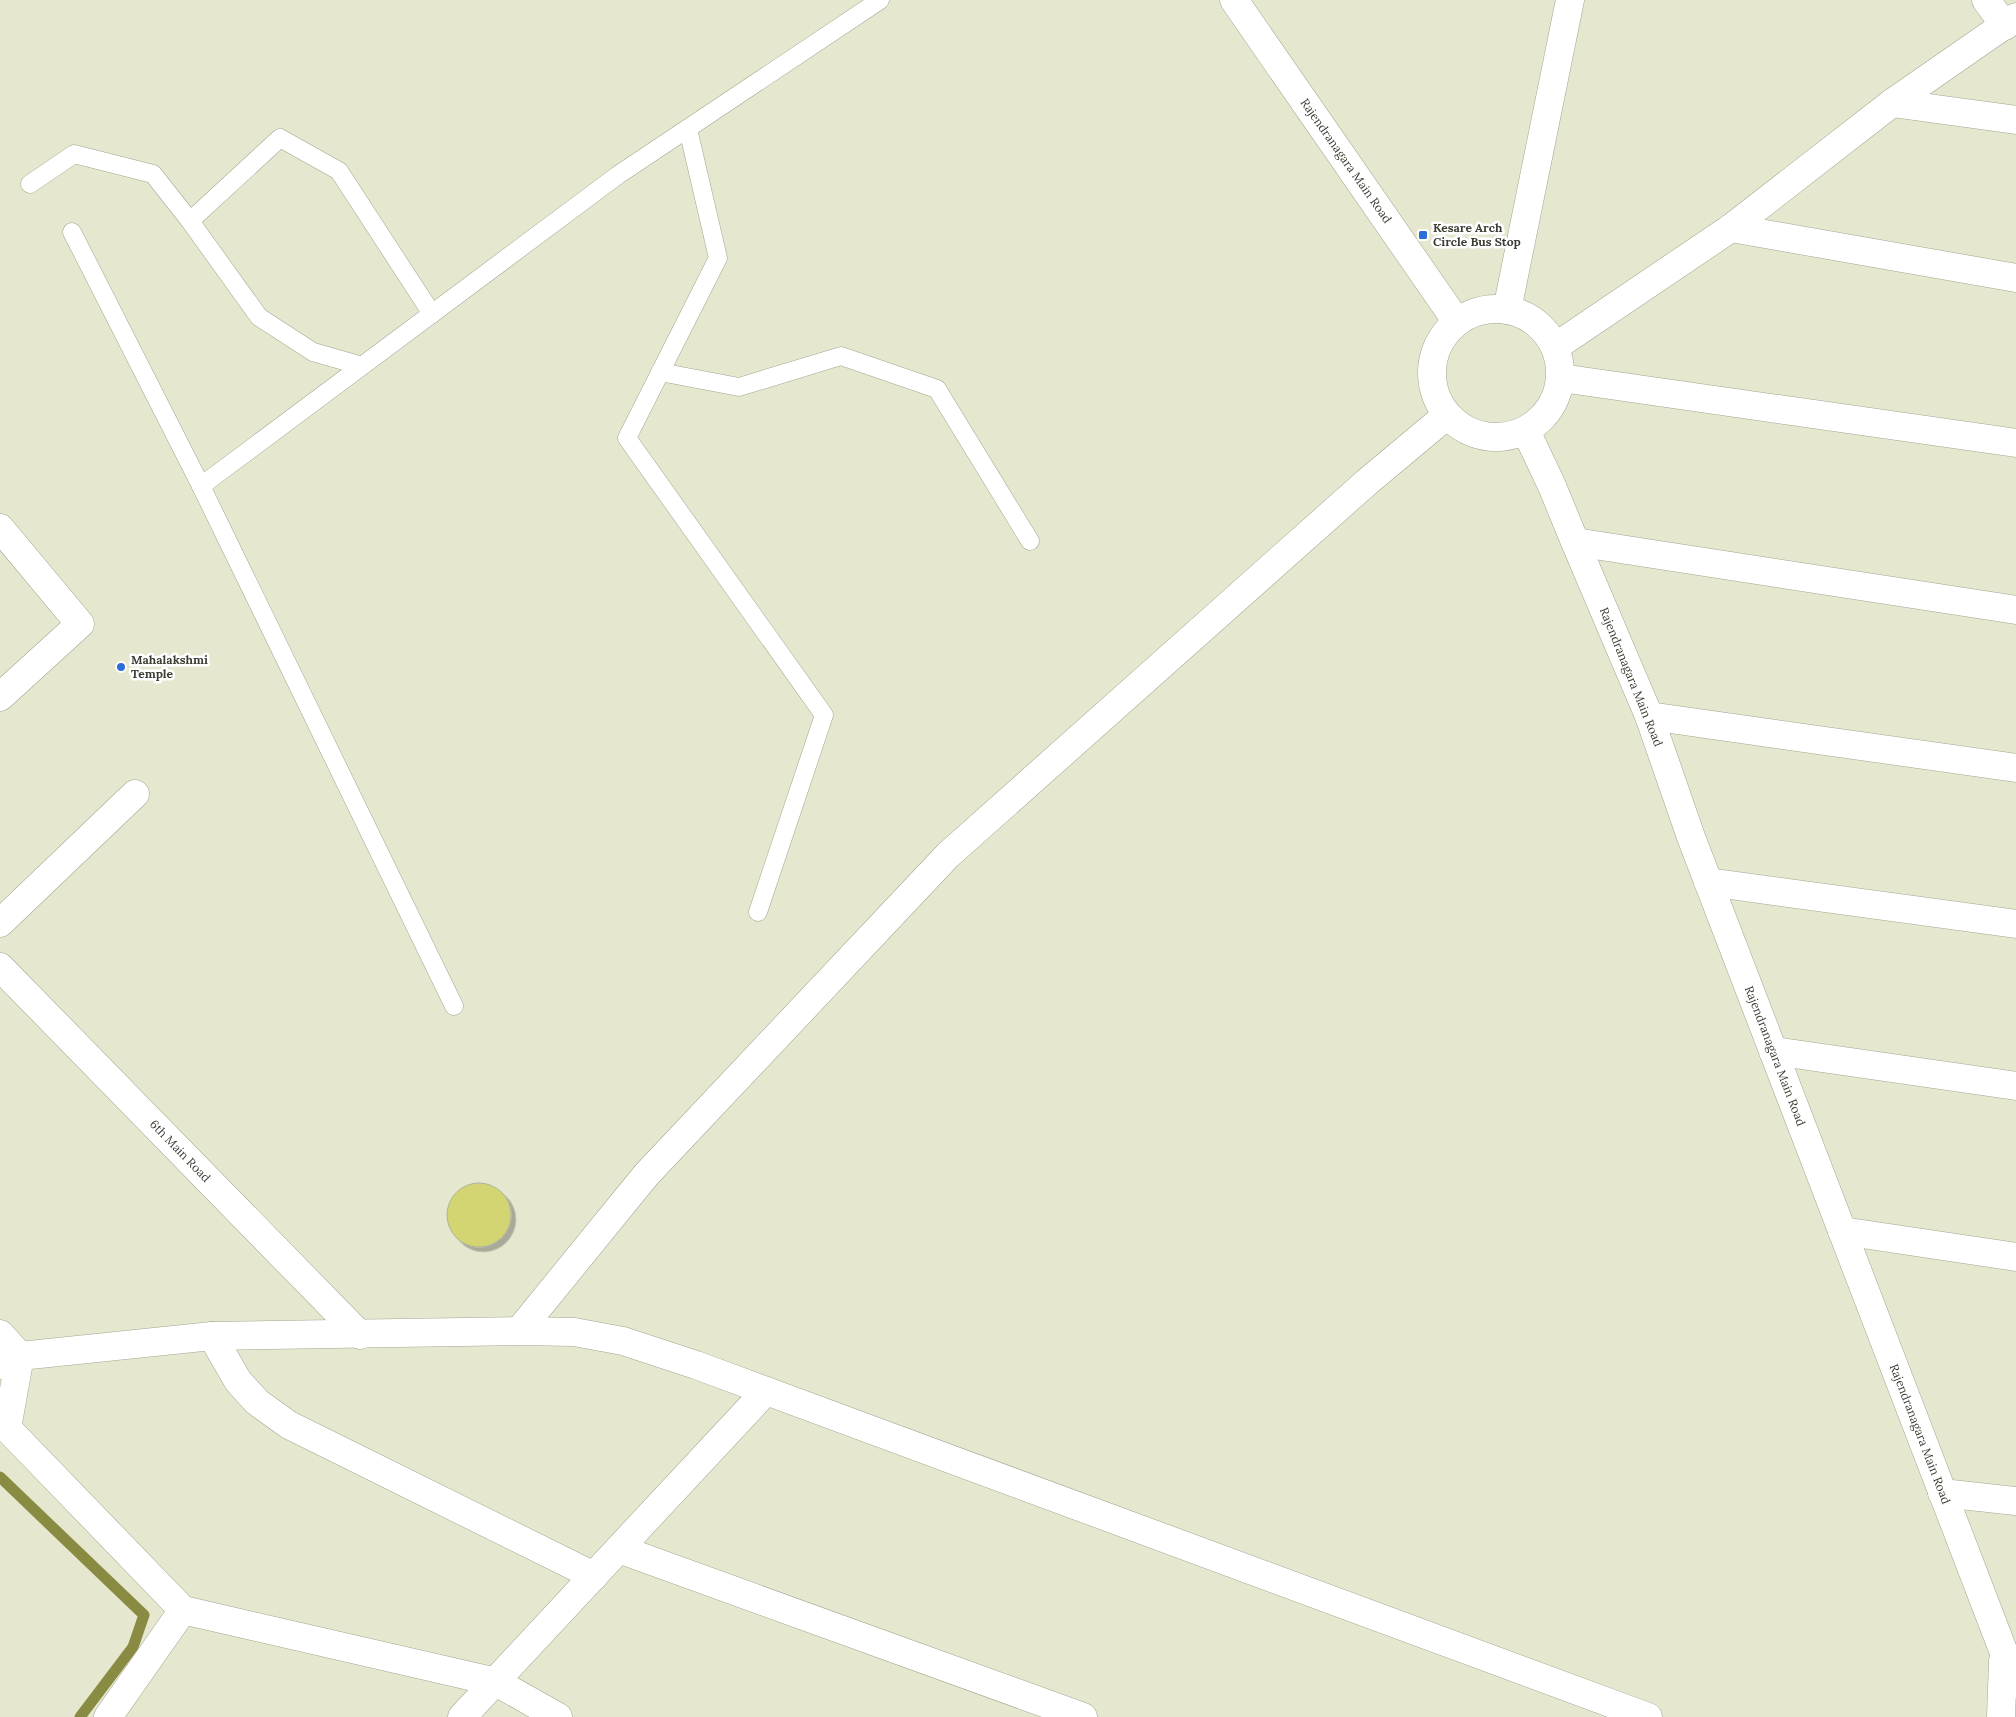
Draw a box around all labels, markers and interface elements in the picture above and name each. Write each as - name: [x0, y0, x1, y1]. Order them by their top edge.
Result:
- street label: Rajendranagara Main Road: [1298, 95, 1395, 226]
- place label: Kesare Arch Circle Bus Stop: [1433, 220, 1521, 249]
- marker: Kesare Arch Circle Bus Stop: [1417, 229, 1429, 241]
- street label: Rajendranagara Main Road: [1597, 605, 1666, 749]
- place label: Mahalakshmi Temple: [131, 652, 208, 681]
- marker: Mahalakshmi Temple: [115, 661, 127, 673]
- street label: Rajendranagara Main Road: [1742, 984, 1809, 1128]
- street label: 6th Main Road: [147, 1116, 214, 1185]
- street label: Rajendranagara Main Road: [1887, 1362, 1954, 1506]

